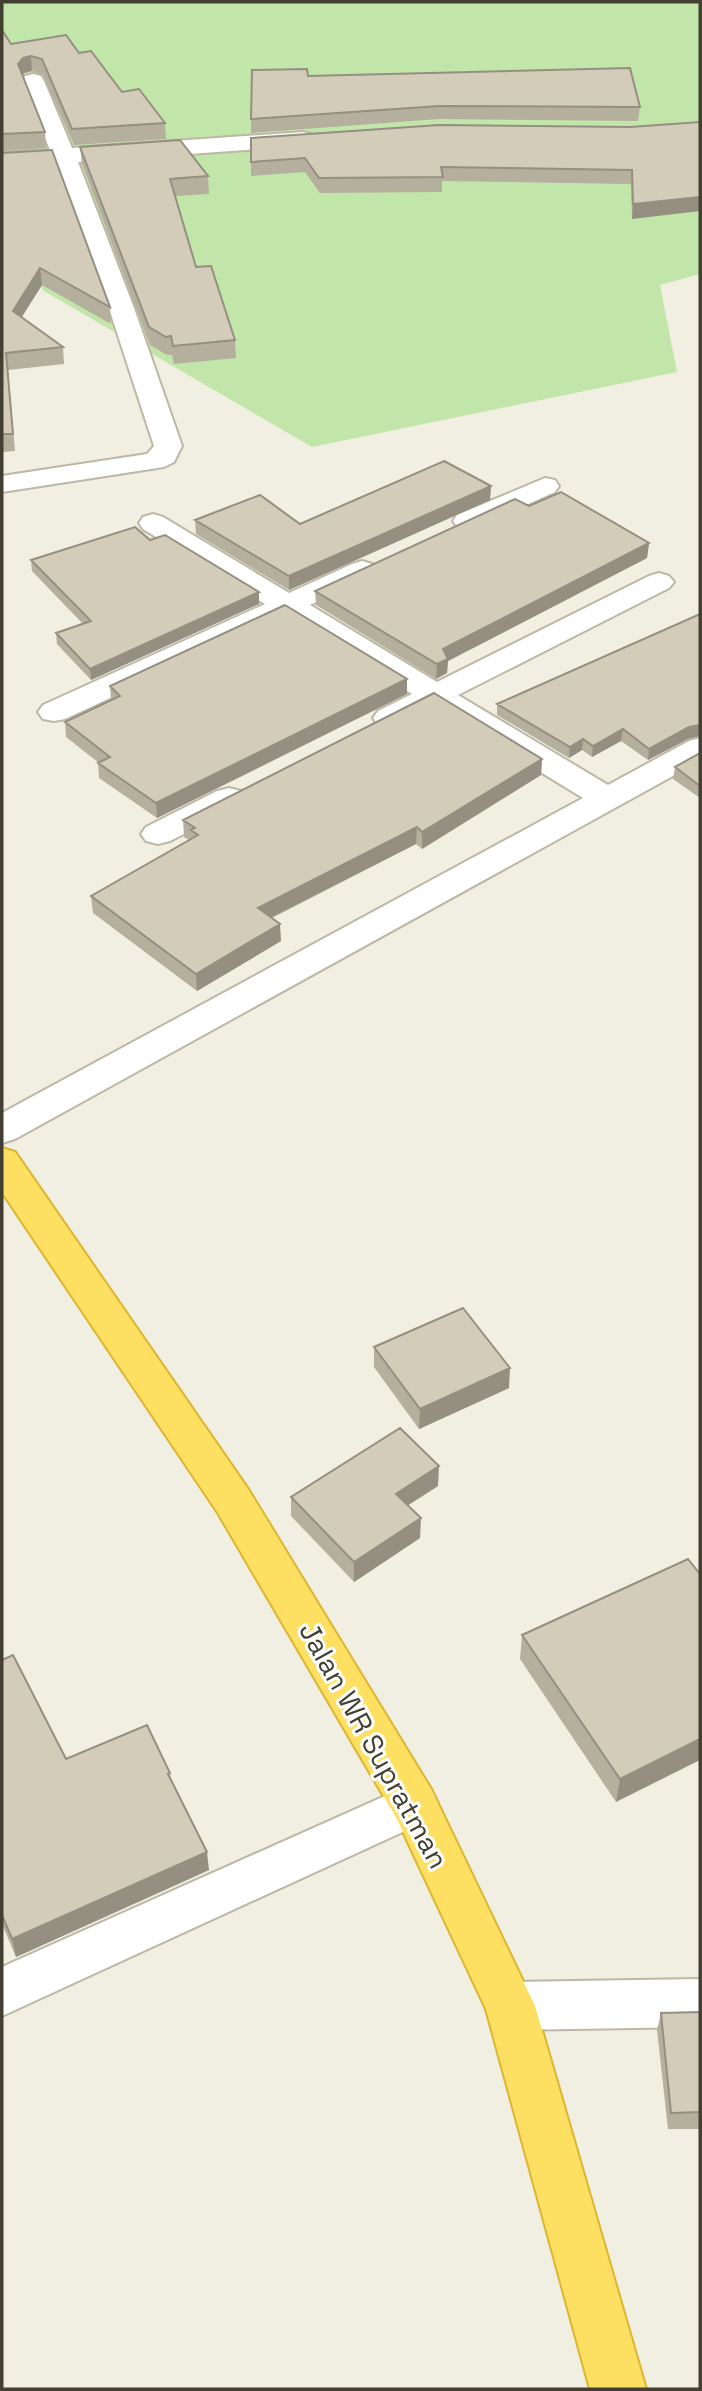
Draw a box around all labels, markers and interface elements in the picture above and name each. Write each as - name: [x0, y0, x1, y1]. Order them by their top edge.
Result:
- street label: Jalan WR Supratman: [291, 1615, 457, 1875]

